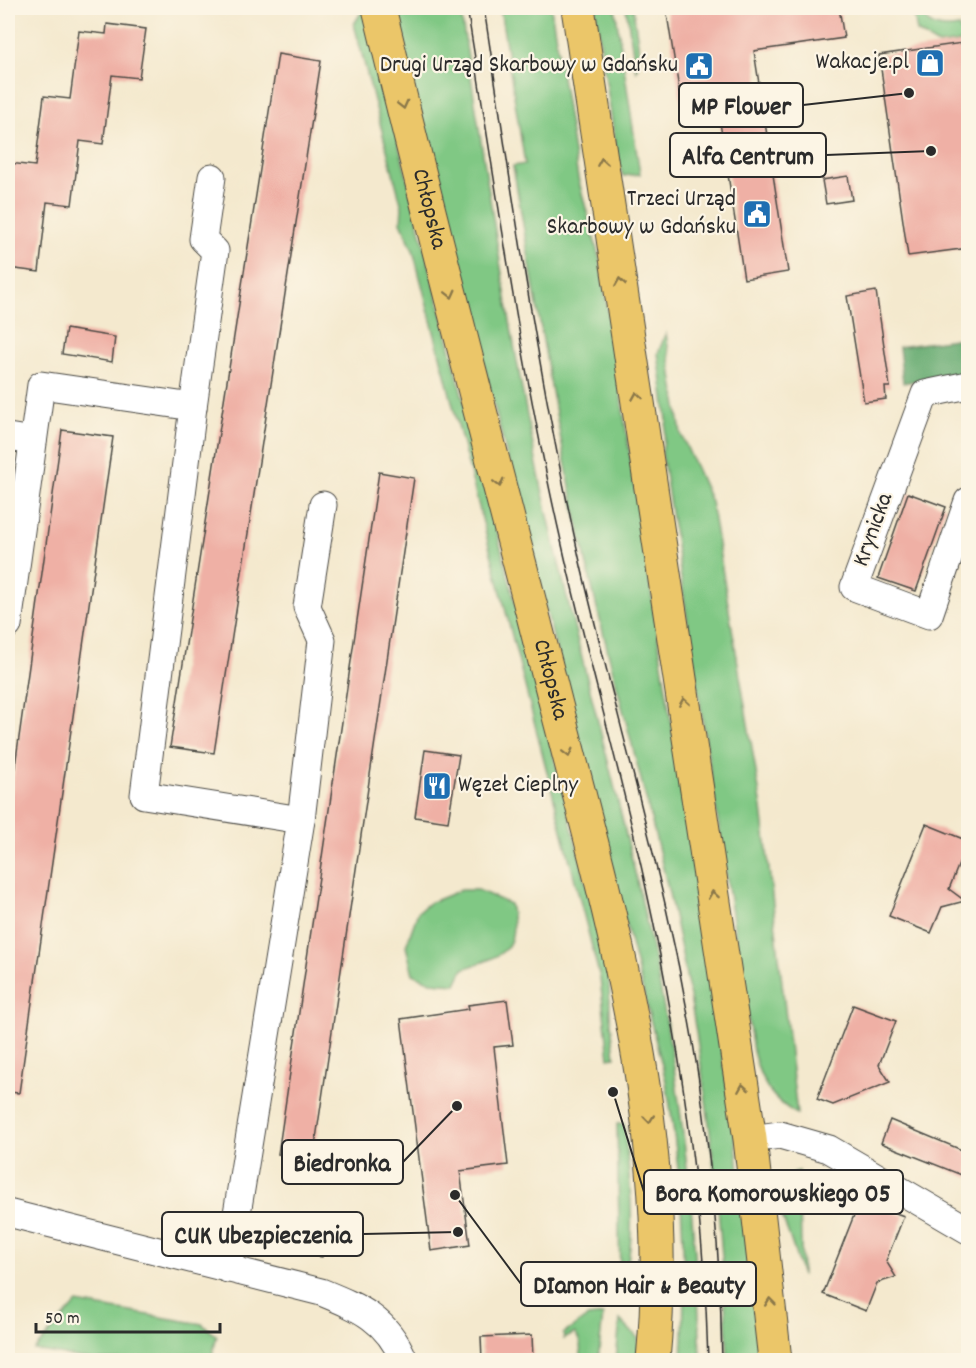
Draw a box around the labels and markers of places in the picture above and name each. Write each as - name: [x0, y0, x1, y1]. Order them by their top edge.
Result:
- place label: Wakacje.pl: [816, 46, 909, 80]
- shop icon: Wakacje.pl: [914, 47, 946, 79]
- place label: Drugi Urząd Skarbowy w Gdańsku: [380, 49, 678, 83]
- public building icon: Drugi Urząd Skarbowy w Gdańsku: [683, 50, 715, 82]
- callout: MP Flower: [679, 83, 803, 127]
- callout: Alfa Centrum: [670, 133, 826, 177]
- place label: Trzeci Urząd Skarbowy w Gdańsku: [547, 183, 736, 245]
- public building icon: Trzeci Urząd Skarbowy w Gdańsku: [741, 198, 773, 230]
- place label: Węzeł Cieplny: [458, 769, 579, 803]
- restaurant icon: Węzeł Cieplny: [421, 770, 453, 802]
- callout: Biedronka: [282, 1140, 403, 1184]
- callout: Bora Komorowskiego 05: [644, 1170, 903, 1214]
- callout: CUK Ubezpieczenia: [162, 1212, 363, 1256]
- callout: DIamon Hair & Beauty: [521, 1262, 756, 1306]

